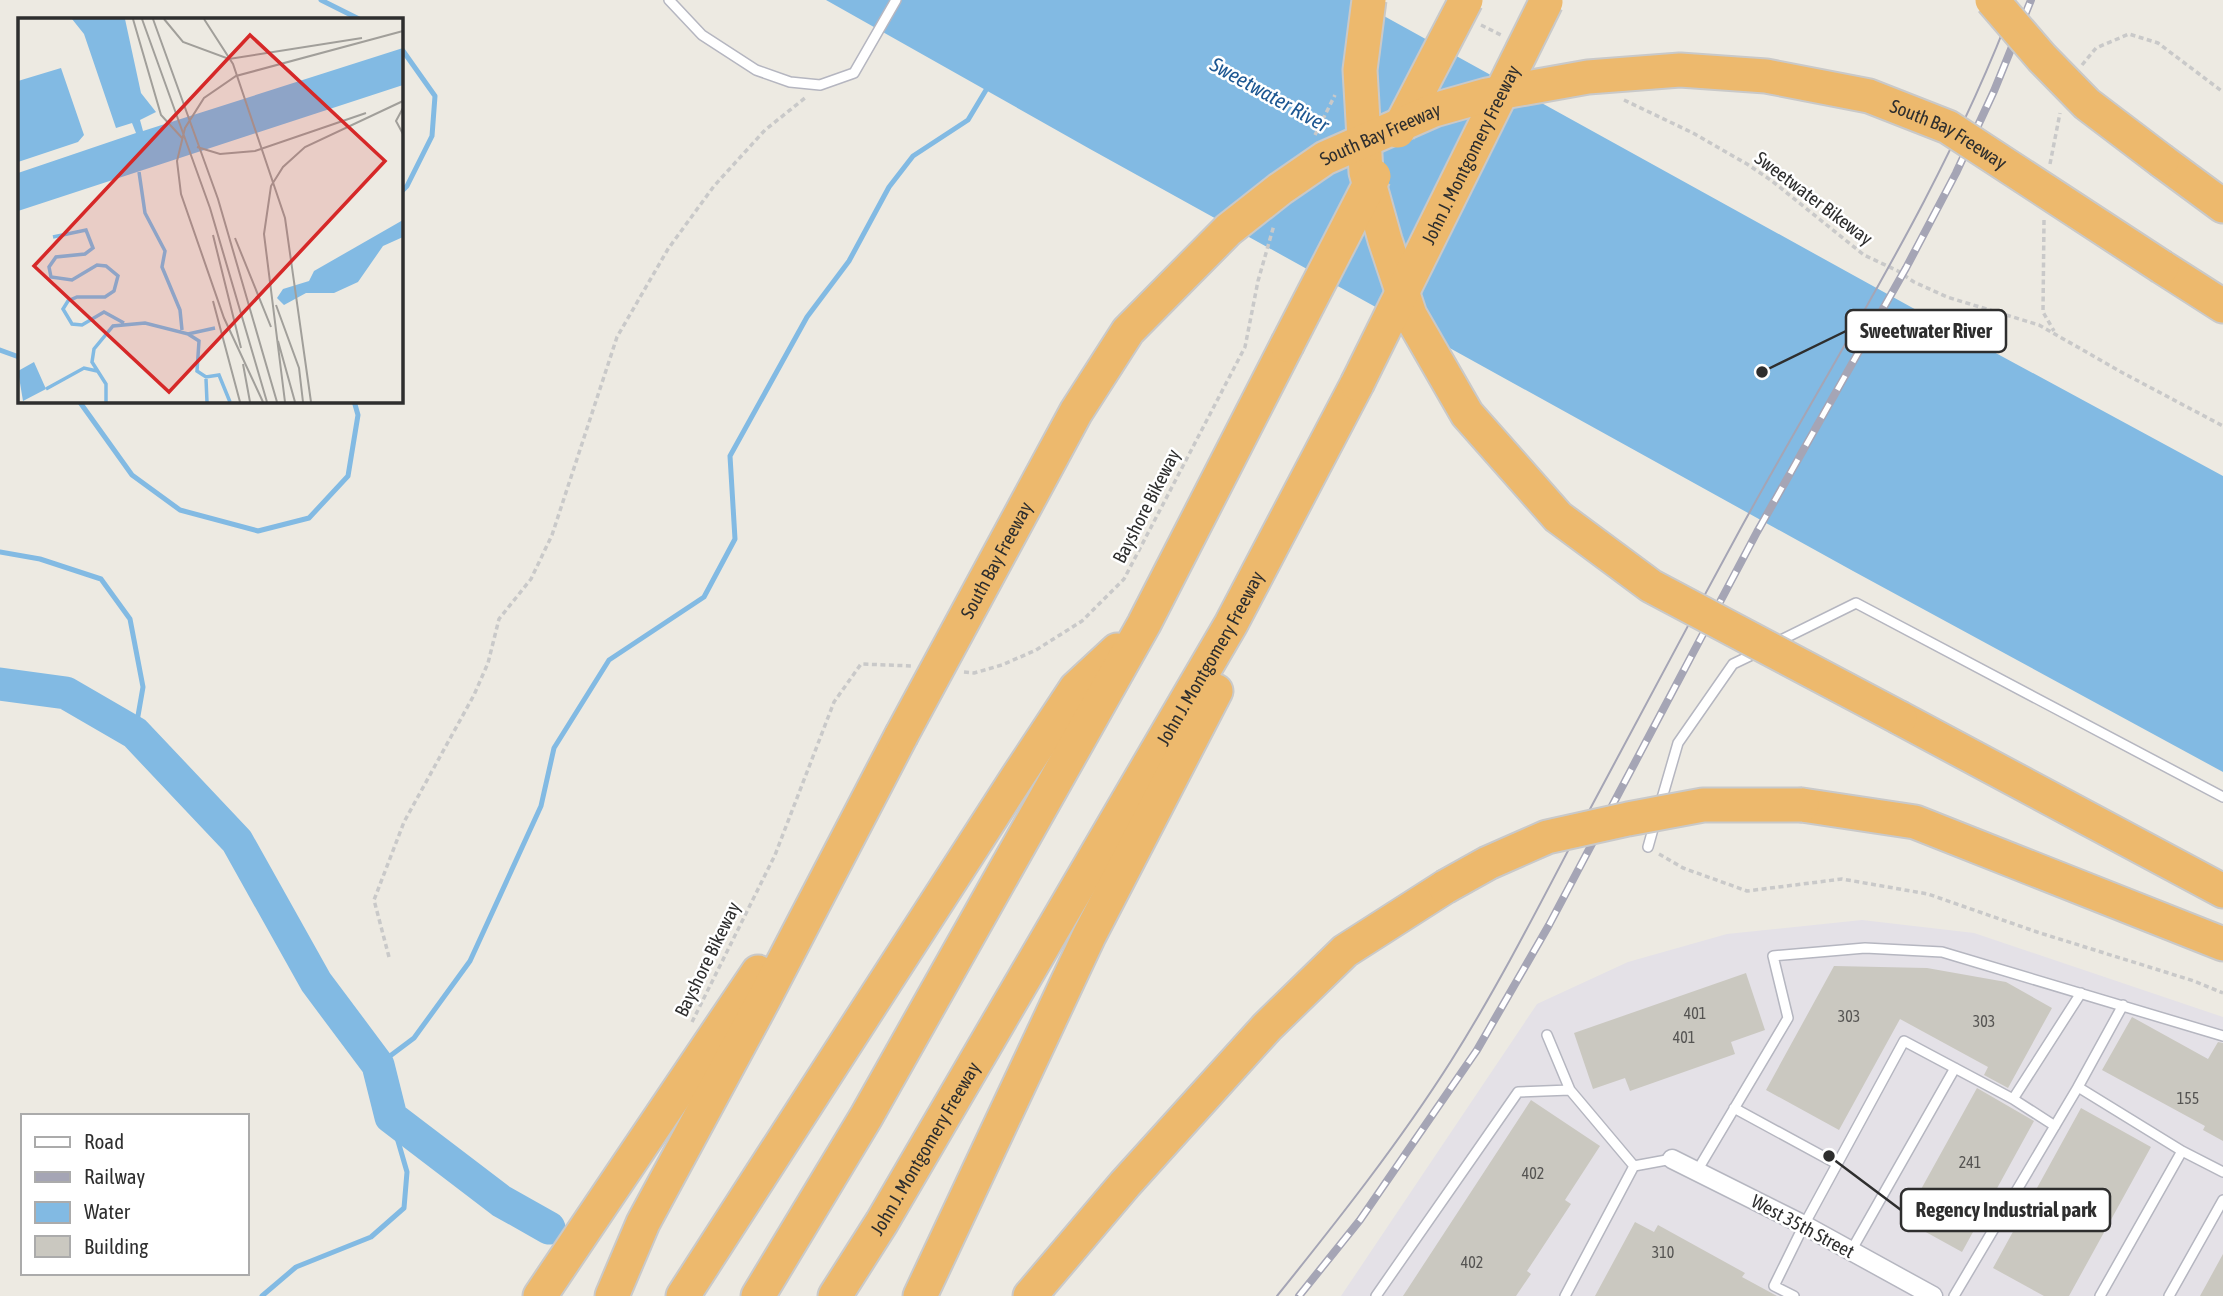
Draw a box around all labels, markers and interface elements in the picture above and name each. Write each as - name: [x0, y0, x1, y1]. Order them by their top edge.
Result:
- inset map: [18, 18, 402, 402]
- water label: Sweetwater River: [1206, 51, 1334, 137]
- street label: John J. Montgomery Freeway: [1417, 61, 1524, 248]
- street label: South Bay Freeway: [1887, 94, 2011, 174]
- street label: South Bay Freeway: [1315, 98, 1443, 169]
- street label: Sweetwater Bikeway: [1751, 147, 1877, 249]
- callout: Sweetwater River: [1846, 310, 2006, 352]
- text: Sweetwater River: [1860, 318, 1993, 342]
- street label: Bayshore Bikeway: [1108, 445, 1184, 567]
- street label: South Bay Freeway: [956, 498, 1037, 622]
- street label: John J. Montgomery Freeway: [1152, 567, 1268, 749]
- street label: Bayshore Bikeway: [670, 898, 744, 1020]
- house number: 401: [1684, 1004, 1706, 1022]
- house number: 303: [1838, 1007, 1860, 1025]
- house number: 303: [1973, 1012, 1995, 1030]
- house number: 401: [1673, 1028, 1695, 1046]
- street label: John J. Montgomery Freeway: [866, 1058, 984, 1239]
- house number: 155: [2177, 1089, 2199, 1107]
- legend: [21, 1114, 248, 1275]
- text: Road: [84, 1129, 124, 1153]
- house number: 241: [1959, 1153, 1981, 1171]
- text: Railway: [84, 1164, 146, 1188]
- house number: 402: [1522, 1164, 1544, 1182]
- callout: Regency Industrial park: [1901, 1189, 2110, 1231]
- street label: West 35th Street: [1748, 1190, 1858, 1262]
- text: Regency Industrial park: [1915, 1197, 2097, 1221]
- text: Water: [84, 1199, 131, 1223]
- text: Building: [84, 1234, 148, 1258]
- house number: 310: [1652, 1243, 1674, 1261]
- house number: 402: [1461, 1253, 1483, 1271]

